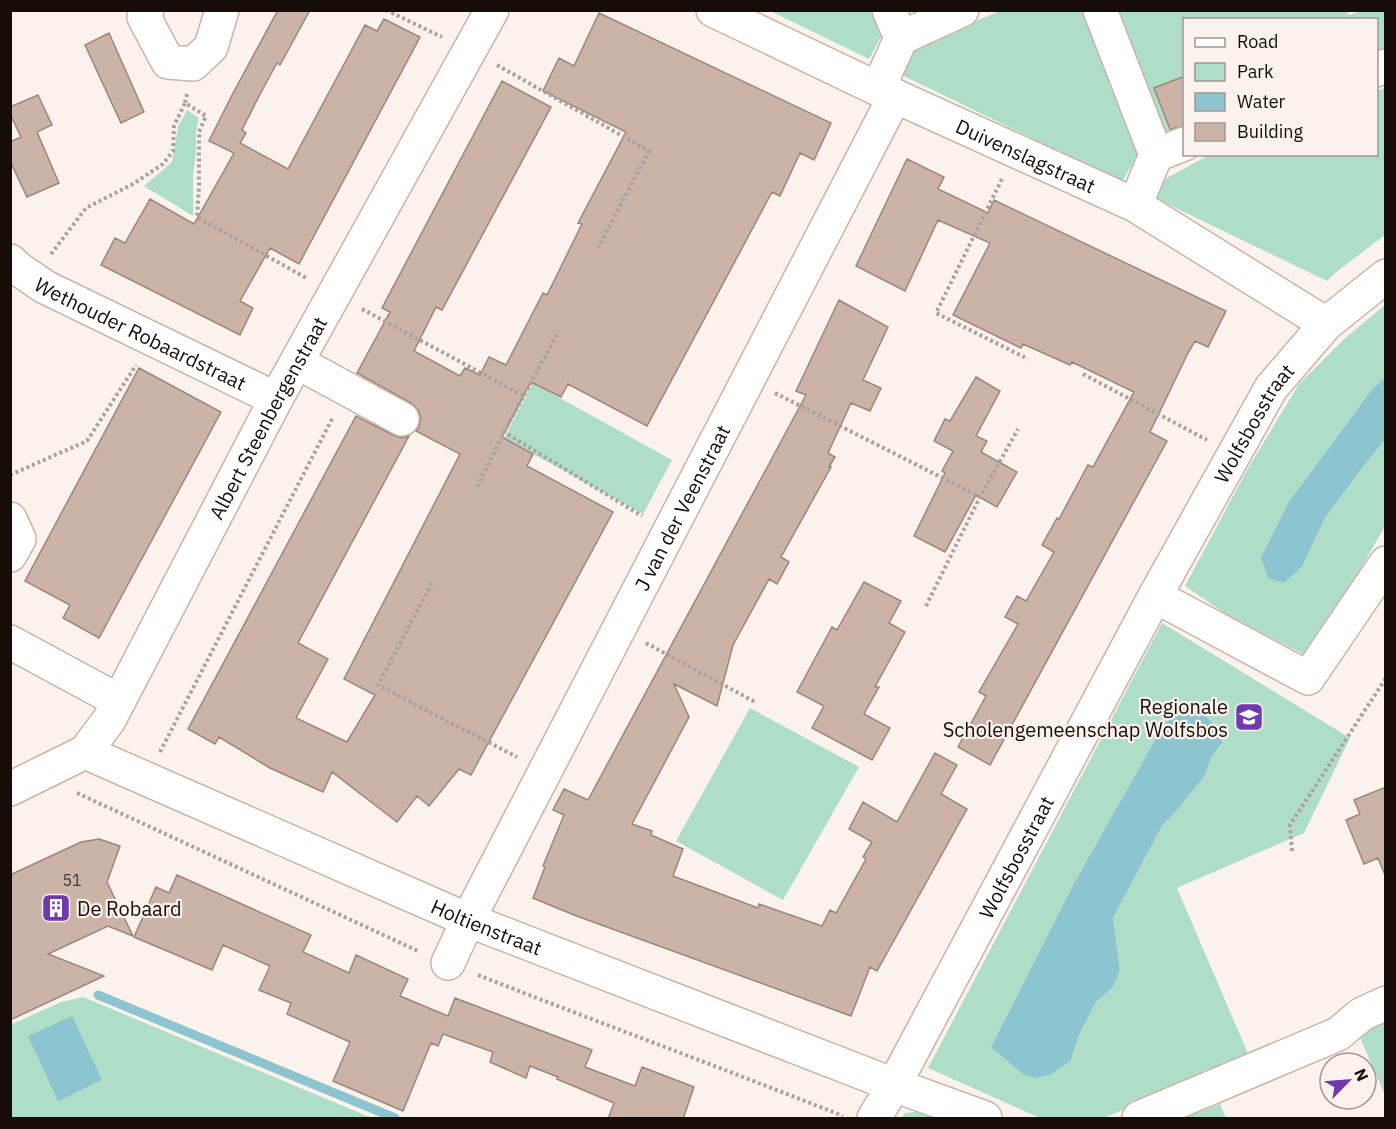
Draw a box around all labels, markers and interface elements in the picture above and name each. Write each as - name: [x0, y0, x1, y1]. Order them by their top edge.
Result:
- legend: [1183, 18, 1378, 156]
- text: Road: [1237, 30, 1278, 53]
- text: Park: [1237, 60, 1274, 83]
- text: Water: [1237, 90, 1286, 113]
- street label: Duivenslagstraat: [952, 112, 1100, 199]
- text: Building: [1237, 120, 1304, 143]
- street label: Wethouder Robaardstraat: [29, 270, 251, 396]
- street label: Albert Steenbergenstraat: [202, 311, 333, 524]
- street label: Wolfsbosstraat: [1207, 358, 1300, 488]
- street label: J van der Veenstraat: [628, 420, 736, 595]
- place label: Regionale Scholengemeenschap Wolfsbos: [943, 693, 1228, 743]
- school or university icon: Regionale Scholengemeenschap Wolfsbos: [1233, 701, 1265, 733]
- street label: Wolfsbosstraat: [972, 791, 1059, 923]
- house number: 51: [62, 870, 82, 890]
- building icon: De Robaard: [40, 892, 72, 924]
- street label: Holtienstraat: [427, 892, 546, 961]
- place label: De Robaard: [77, 895, 182, 922]
- north arrow: [1318, 1051, 1378, 1111]
- text: N: [1350, 1065, 1373, 1084]

